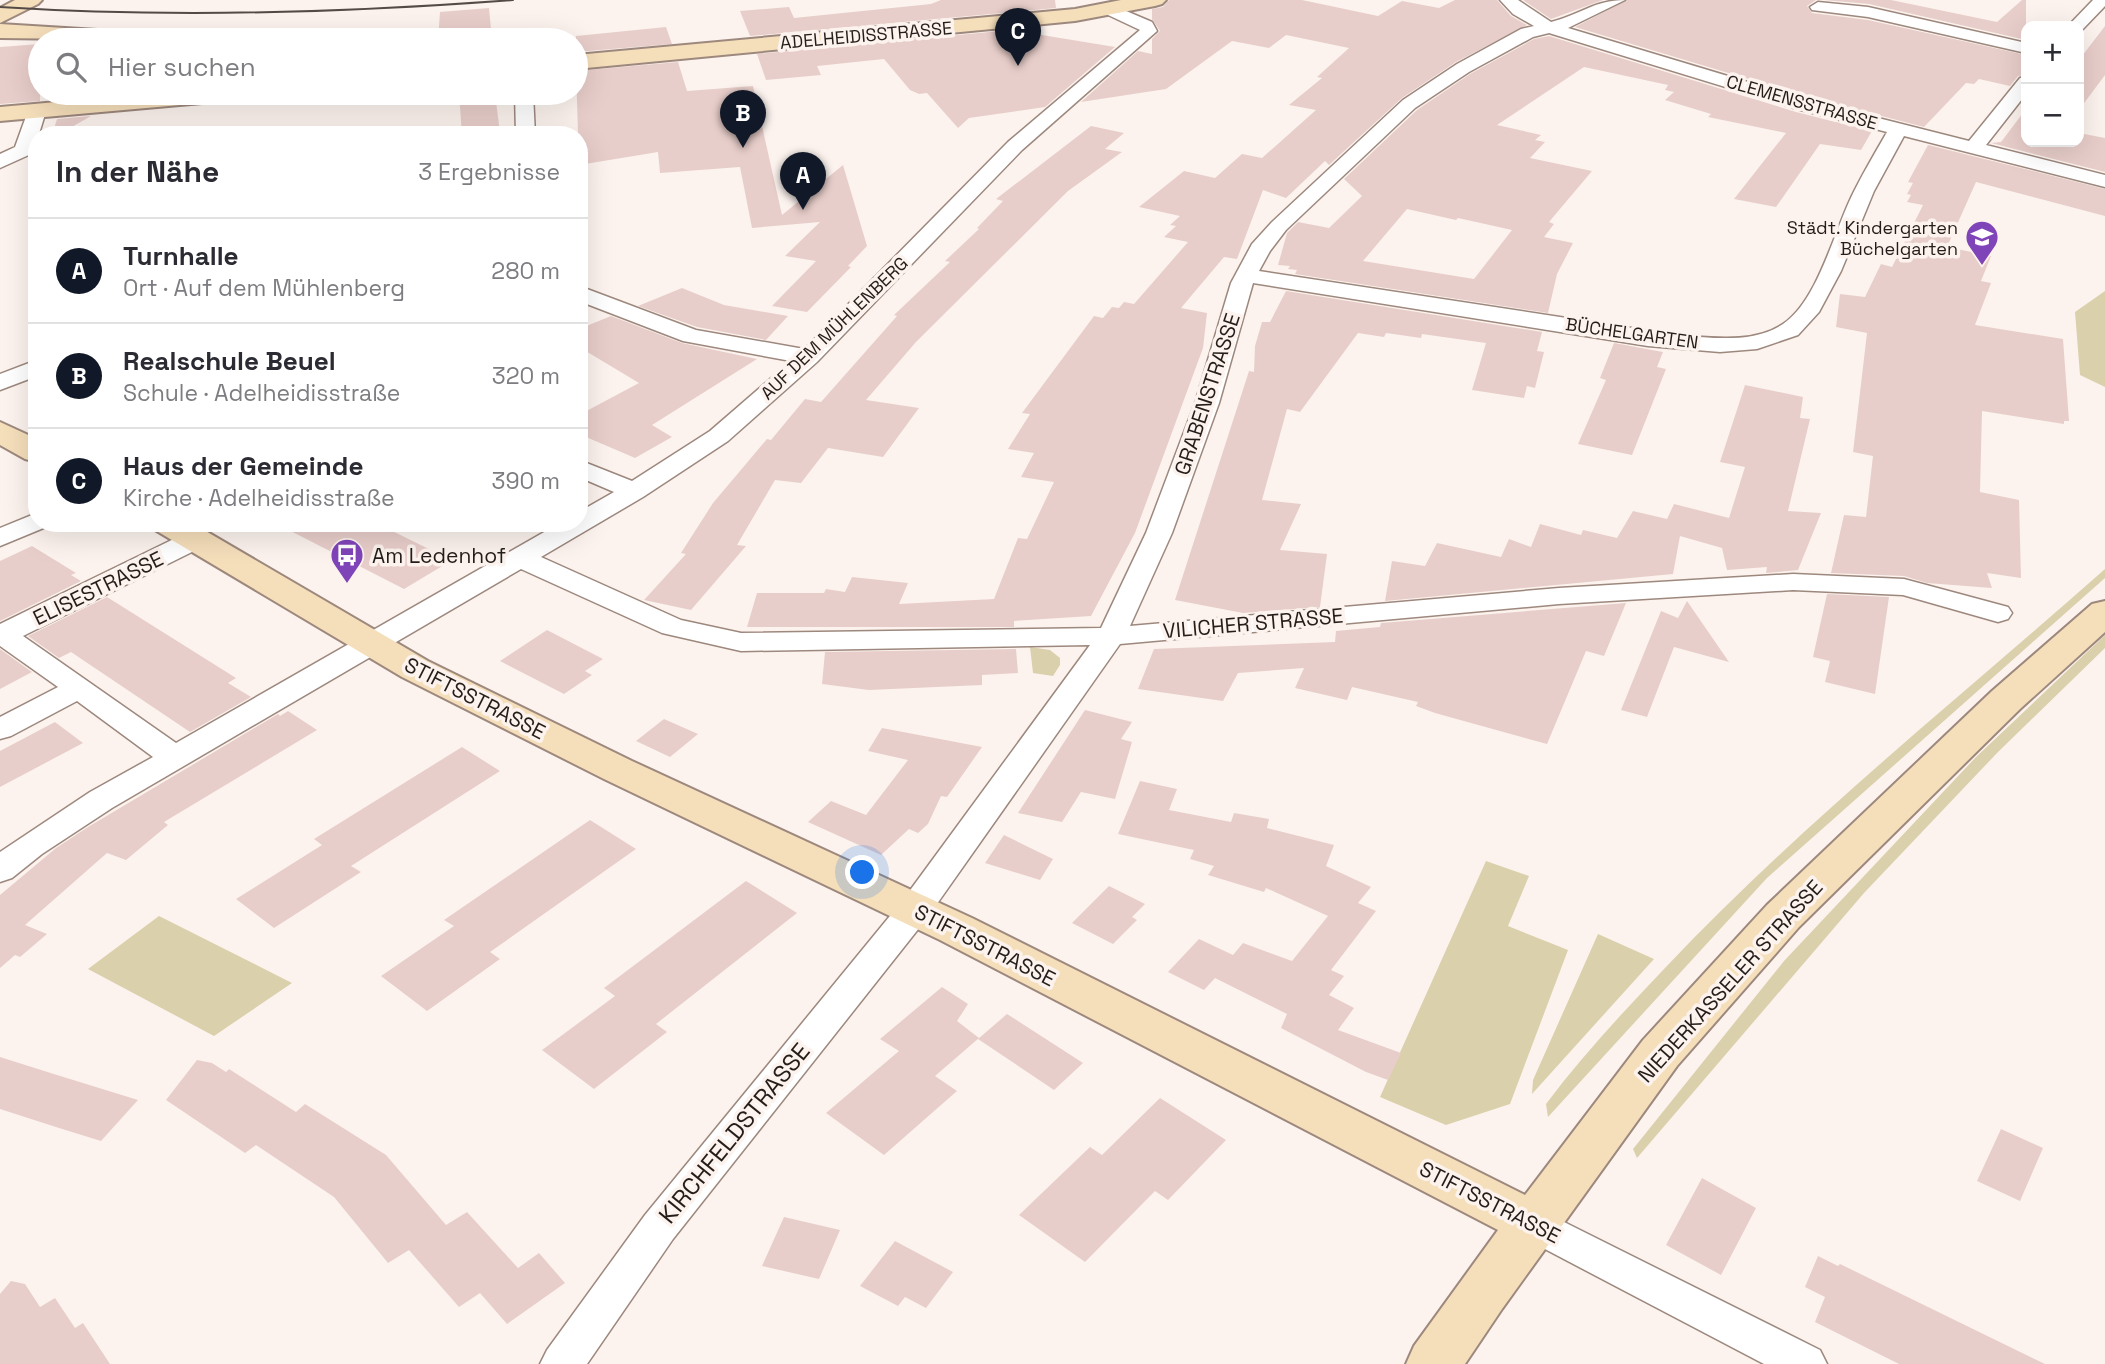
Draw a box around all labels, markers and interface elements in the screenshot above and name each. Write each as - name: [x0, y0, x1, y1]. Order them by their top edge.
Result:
- pin: C: [995, 8, 1041, 66]
- street label: ADELHEIDISSTRASSE: [779, 16, 953, 54]
- map controls: [2021, 21, 2084, 147]
- button: +: [2021, 21, 2084, 84]
- search box: [28, 28, 588, 105]
- icon: search: [52, 48, 90, 86]
- text: Hier suchen: [108, 50, 256, 84]
- street label: CLEMENSSTRASSE: [1724, 69, 1880, 135]
- button: −: [2021, 84, 2084, 147]
- pin: B: [720, 90, 766, 148]
- text: In der Nähe: [56, 152, 219, 191]
- pin: A: [780, 152, 826, 210]
- text: 3 Ergebnisse: [418, 157, 560, 187]
- place label: Städt. Kindergarten Büchelgarten: [1787, 216, 1958, 260]
- school or university icon: Städt. Kindergarten Büchelgarten: [1963, 218, 2001, 267]
- text: Turnhalle: [123, 239, 239, 273]
- street label: AUF DEM MÜHLENBERG: [755, 252, 913, 404]
- text: A: [72, 256, 86, 286]
- text: 280 m: [491, 256, 560, 286]
- text: Ort · Auf dem Mühlenberg: [123, 273, 405, 303]
- street label: GRABENSTRASSE: [1168, 310, 1246, 478]
- street label: BÜCHELGARTEN: [1564, 312, 1700, 354]
- text: Realschule Beuel: [123, 344, 336, 378]
- text: B: [71, 361, 87, 391]
- text: 320 m: [492, 361, 560, 391]
- text: Schule · Adelheidisstraße: [123, 378, 400, 408]
- text: Haus der Gemeinde: [123, 449, 363, 483]
- text: C: [72, 466, 86, 496]
- text: 390 m: [492, 466, 560, 496]
- text: Kirche · Adelheidisstraße: [123, 483, 395, 513]
- bus stop icon: Am Ledenhof: [328, 536, 366, 585]
- place label: Am Ledenhof: [372, 542, 506, 569]
- street label: ELISESTRASSE: [28, 545, 168, 631]
- street label: VILICHER STRASSE: [1162, 602, 1344, 644]
- street label: STIFTSSTRASSE: [400, 651, 550, 745]
- your location: [845, 855, 879, 889]
- street label: NIEDERKASSELER STRASSE: [1632, 874, 1828, 1088]
- street label: STIFTSSTRASSE: [910, 898, 1060, 992]
- street label: KIRCHFELDSTRASSE: [652, 1036, 816, 1230]
- street label: STIFTSSTRASSE: [1415, 1155, 1565, 1249]

